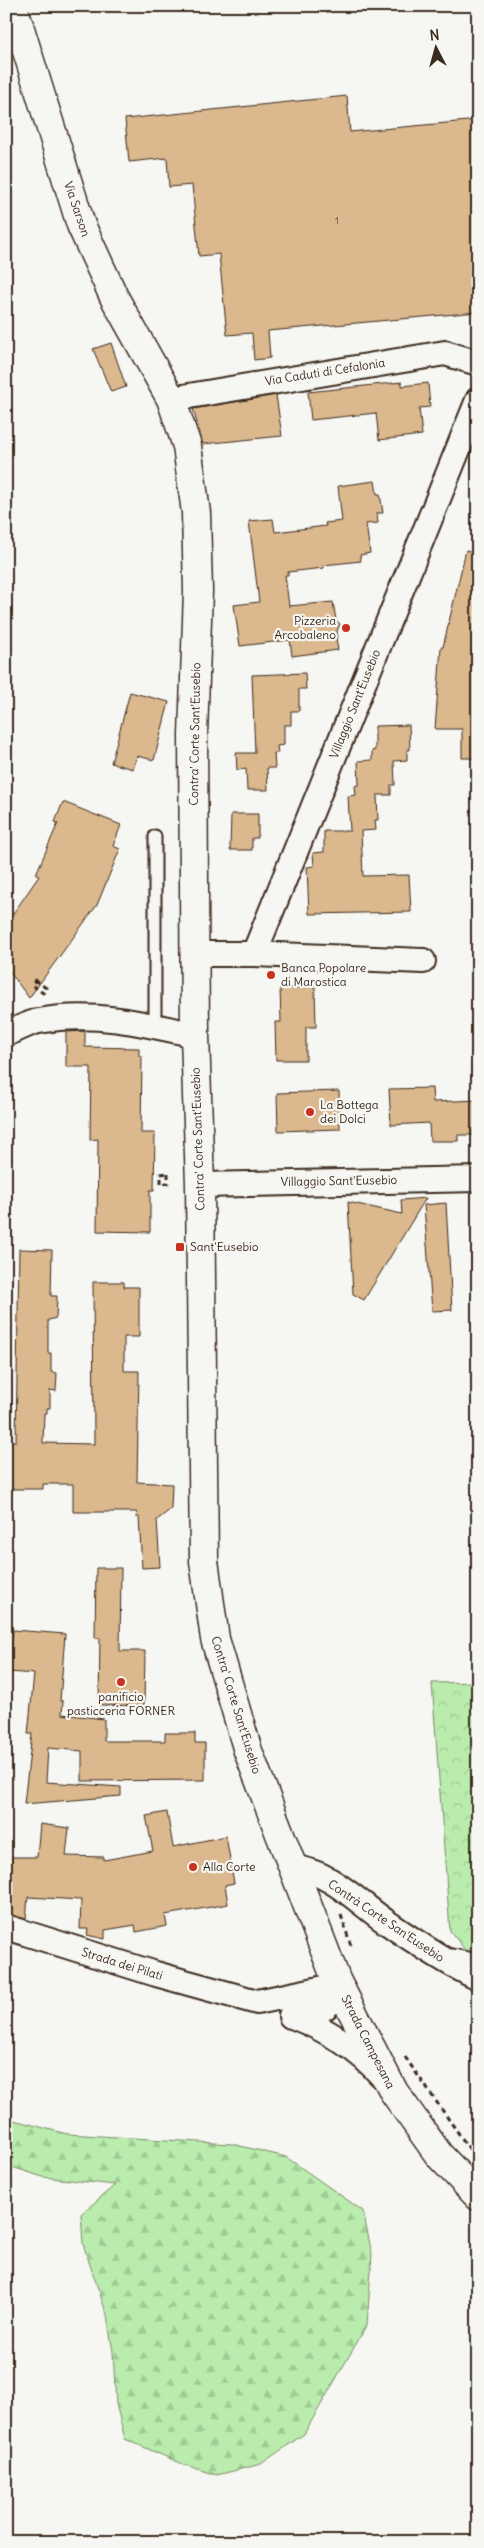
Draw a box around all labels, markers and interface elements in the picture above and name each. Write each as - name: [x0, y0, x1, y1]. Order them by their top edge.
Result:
- north arrow: [412, 22, 462, 72]
- text: N: [429, 26, 440, 45]
- street label: Via Sarson: [61, 179, 94, 238]
- house number: 1: [335, 214, 339, 227]
- street label: Via Caduti di Cefalonia: [264, 355, 386, 388]
- place label: Pizzeria Arcobaleno: [274, 613, 336, 642]
- marker: Pizzeria Arcobaleno: [340, 622, 352, 634]
- street label: Villaggio Sant'Eusebio: [326, 647, 383, 761]
- street label: Contra' Corte Sant'Eusebio: [186, 662, 203, 806]
- place label: Banca Popolare di Marostica: [281, 960, 366, 989]
- marker: Banca Popolare di Marostica: [265, 969, 277, 981]
- street label: Contra' Corte Sant'Eusebio: [187, 1067, 207, 1211]
- place label: La Bottega dei Dolci: [320, 1097, 379, 1126]
- marker: La Bottega dei Dolci: [304, 1106, 316, 1118]
- street label: Villaggio Sant'Eusebio: [281, 1172, 398, 1189]
- place label: Sant'Eusebio: [190, 1239, 259, 1254]
- marker: Sant'Eusebio: [174, 1241, 186, 1253]
- street label: Contra' Corte Sant'Eusebio: [208, 1634, 265, 1776]
- marker: panificio pasticceria FORNER: [115, 1676, 127, 1688]
- place label: panificio pasticceria FORNER: [67, 1689, 175, 1718]
- place label: Alla Corte: [203, 1859, 256, 1874]
- marker: Alla Corte: [187, 1861, 199, 1873]
- street label: Contrà Corte San'Eusebio: [325, 1876, 447, 1965]
- street label: Strada dei Pilati: [80, 1944, 165, 1983]
- street label: Strada Campesana: [338, 1992, 399, 2091]

